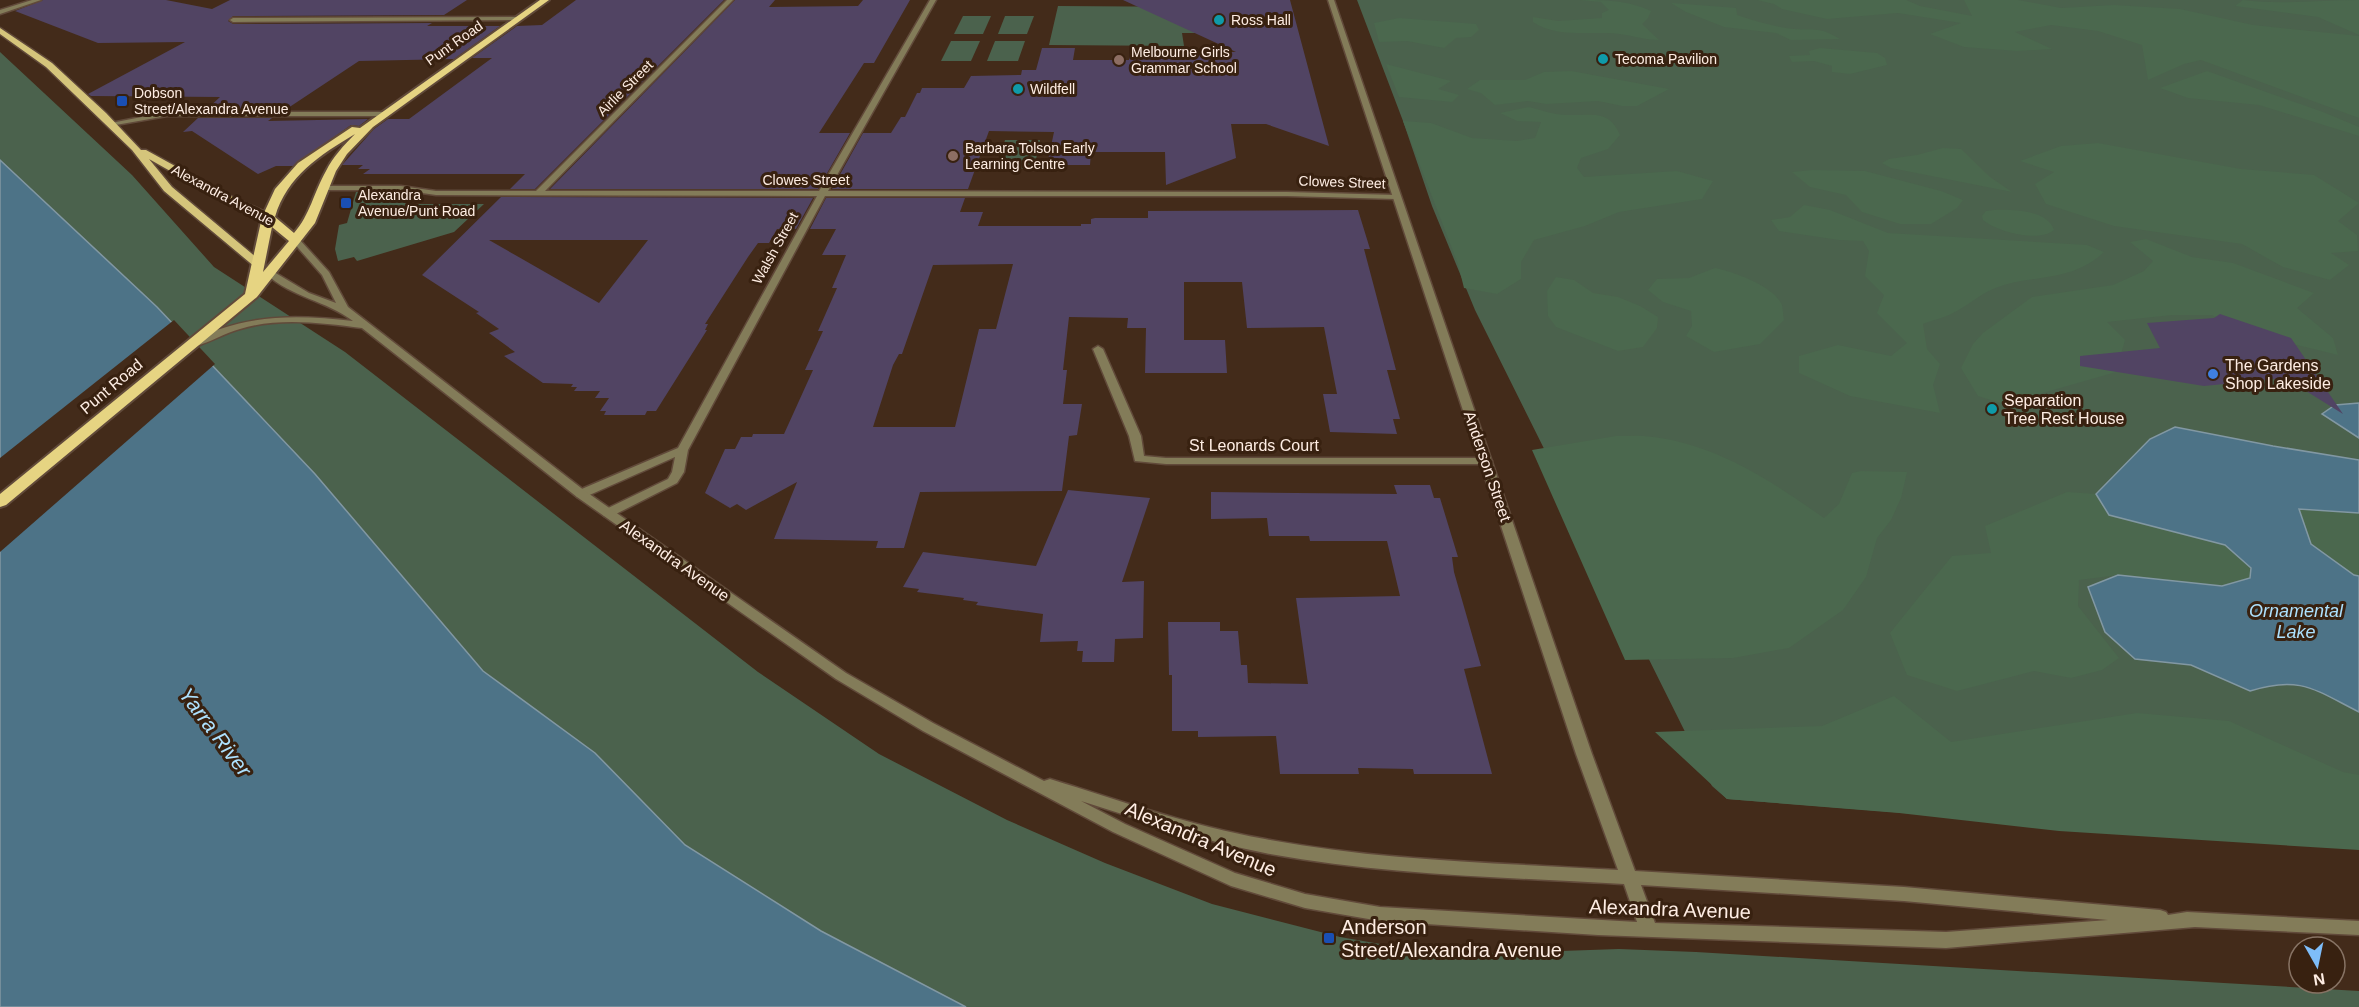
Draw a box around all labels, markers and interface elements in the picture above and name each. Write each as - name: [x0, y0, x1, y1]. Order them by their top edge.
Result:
- place label: Ross Hall: [1231, 12, 1291, 28]
- marker: Ross Hall: [1212, 13, 1226, 27]
- street label: Punt Road: [422, 17, 486, 69]
- place label: Melbourne Girls Grammar School: [1131, 44, 1237, 76]
- place label: Tecoma Pavilion: [1615, 51, 1717, 67]
- marker: Tecoma Pavilion: [1596, 52, 1610, 66]
- marker: Melbourne Girls Grammar School: [1112, 53, 1126, 67]
- street label: Airlie Street: [594, 57, 656, 119]
- place label: Wildfell: [1030, 81, 1075, 97]
- marker: Wildfell: [1011, 82, 1025, 96]
- place label: Dobson Street/Alexandra Avenue: [134, 85, 289, 117]
- marker: Dobson Street/Alexandra Avenue: [115, 94, 129, 108]
- place label: Barbara Tolson Early Learning Centre: [965, 140, 1095, 172]
- marker: Barbara Tolson Early Learning Centre: [946, 149, 960, 163]
- street label: Alexandra Avenue: [169, 161, 277, 229]
- street label: Clowes Street: [762, 172, 850, 188]
- street label: Clowes Street: [1298, 172, 1386, 192]
- place label: Alexandra Avenue/Punt Road: [358, 187, 475, 219]
- marker: Alexandra Avenue/Punt Road: [339, 196, 353, 210]
- street label: Walsh Street: [749, 209, 801, 287]
- street label: Punt Road: [77, 356, 146, 417]
- place label: The Gardens Shop Lakeside: [2225, 357, 2331, 392]
- marker: The Gardens Shop Lakeside: [2206, 367, 2220, 381]
- place label: Separation Tree Rest House: [2004, 392, 2124, 427]
- marker: Separation Tree Rest House: [1985, 402, 1999, 416]
- street label: Anderson Street: [1461, 409, 1515, 524]
- street label: St Leonards Court: [1189, 437, 1319, 454]
- street label: Alexandra Avenue: [617, 516, 733, 605]
- water label: Ornamental Lake: [2249, 601, 2344, 642]
- water label: Yarra River: [175, 683, 257, 781]
- street label: Alexandra Avenue: [1122, 797, 1280, 881]
- street label: Alexandra Avenue: [1589, 895, 1751, 923]
- place label: Anderson Street/Alexandra Avenue: [1341, 916, 1562, 961]
- marker: Anderson Street/Alexandra Avenue: [1322, 931, 1336, 945]
- north arrow: [2287, 935, 2347, 995]
- text: N: [2312, 970, 2326, 989]

